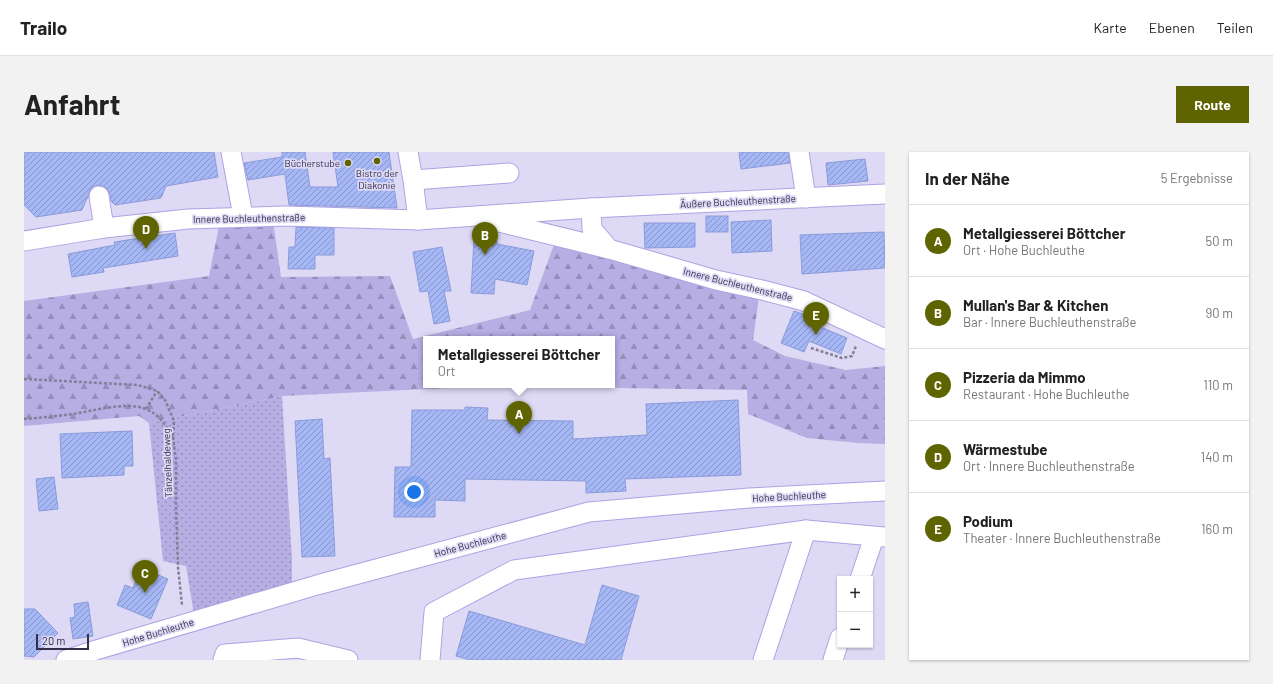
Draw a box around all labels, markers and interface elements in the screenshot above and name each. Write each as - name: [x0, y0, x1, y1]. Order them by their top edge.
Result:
- text: Trailo: [20, 16, 67, 39]
- text: Karte: [1093, 19, 1127, 36]
- text: Ebenen: [1149, 19, 1195, 36]
- text: Teilen: [1217, 19, 1253, 36]
- button: Route: [1176, 86, 1249, 123]
- text: Anfahrt: [24, 87, 120, 121]
- marker: Bistro der Diakonie: [372, 156, 382, 166]
- place label: Bücherstube: [285, 157, 340, 169]
- marker: Bücherstube: [343, 158, 353, 168]
- place label: Bistro der Diakonie: [356, 167, 399, 191]
- text: In der Nähe: [925, 168, 1010, 188]
- text: 5 Ergebnisse: [1161, 170, 1233, 186]
- street label: Äußere Buchleuthenstraße: [680, 192, 796, 210]
- street label: Innere Buchleuthenstraße: [193, 211, 305, 225]
- pin: D: [133, 216, 159, 249]
- pin: B: [472, 222, 498, 255]
- text: Metallgiesserei Böttcher: [963, 224, 1125, 242]
- text: A: [934, 233, 942, 249]
- text: 50 m: [1206, 233, 1233, 249]
- text: Ort · Hohe Buchleuthe: [963, 242, 1085, 258]
- street label: Innere Buchleuthenstraße: [682, 265, 794, 303]
- text: Mullan's Bar & Kitchen: [963, 296, 1108, 314]
- pin: E: [803, 302, 829, 335]
- text: B: [934, 305, 942, 321]
- text: 90 m: [1206, 305, 1233, 321]
- text: Bar · Innere Buchleuthenstraße: [963, 314, 1136, 330]
- popup: [423, 336, 615, 388]
- text: Metallgiesserei Böttcher: [438, 345, 600, 363]
- text: Ort: [438, 363, 456, 379]
- text: Pizzeria da Mimmo: [963, 368, 1086, 386]
- text: C: [934, 377, 942, 393]
- text: 110 m: [1203, 377, 1233, 393]
- text: Restaurant · Hohe Buchleuthe: [963, 386, 1130, 402]
- pin: A: [506, 401, 532, 434]
- street label: Tänzelhaldeweg: [160, 428, 174, 498]
- text: Wärmestube: [963, 440, 1048, 458]
- text: D: [934, 449, 942, 465]
- text: 140 m: [1201, 449, 1233, 465]
- text: Ort · Innere Buchleuthenstraße: [963, 458, 1135, 474]
- your location: [404, 482, 424, 502]
- street label: Hohe Buchleuthe: [752, 488, 826, 504]
- text: Podium: [963, 512, 1013, 530]
- text: E: [934, 521, 942, 537]
- text: 160 m: [1201, 521, 1233, 537]
- street label: Hohe Buchleuthe: [433, 529, 507, 559]
- text: Theater · Innere Buchleuthenstraße: [963, 530, 1161, 546]
- pin: C: [132, 560, 158, 593]
- map controls: [837, 576, 873, 648]
- button: +: [837, 576, 873, 612]
- button: −: [837, 612, 873, 648]
- street label: Hohe Buchleuthe: [121, 615, 195, 649]
- scale bar: [36, 632, 89, 651]
- text: 20 m: [42, 634, 65, 647]

